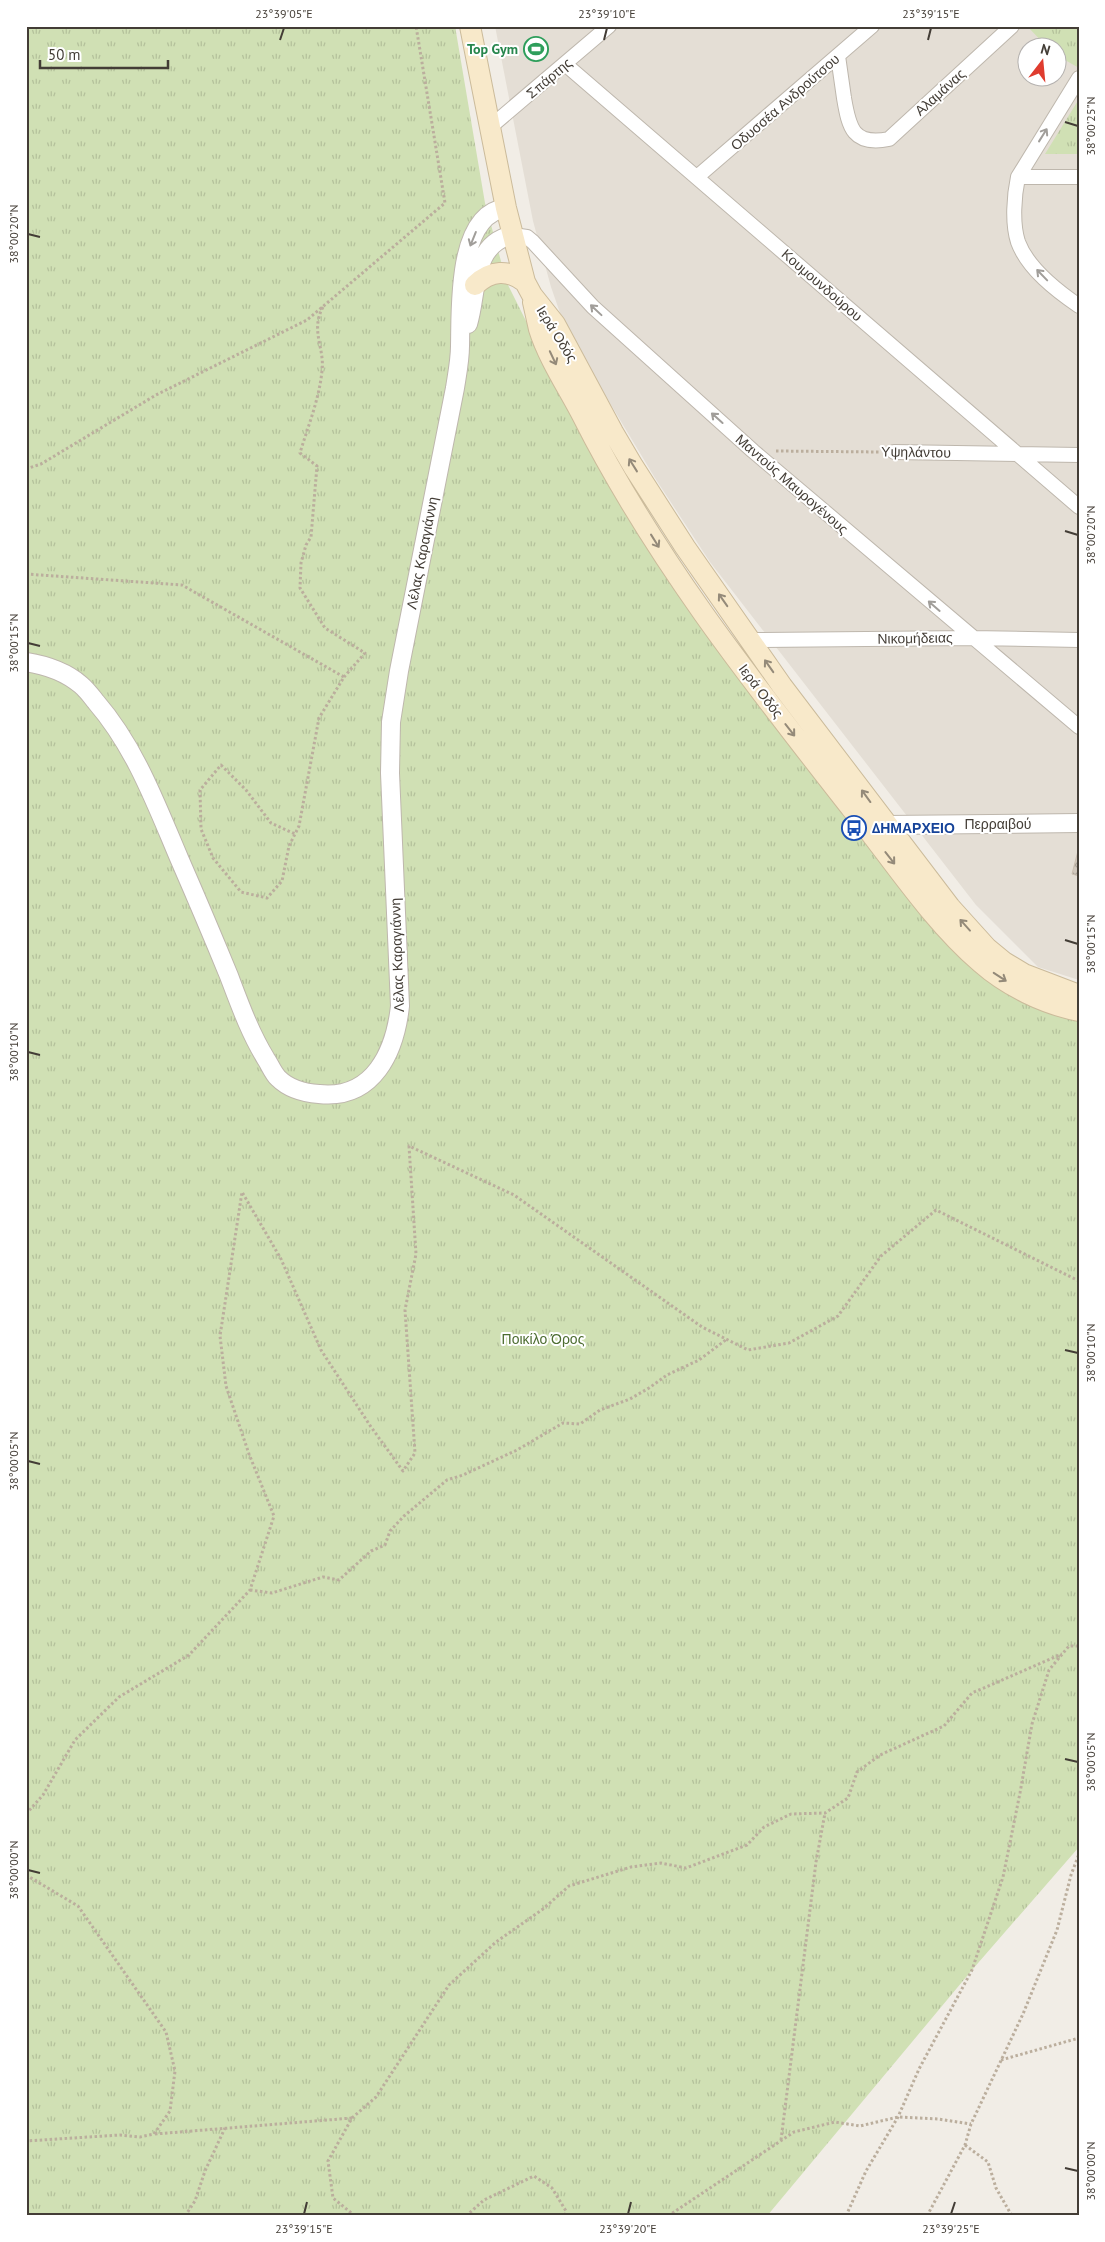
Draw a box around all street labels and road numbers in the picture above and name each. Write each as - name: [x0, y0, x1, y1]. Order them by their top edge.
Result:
- street label: Οδυσσέα Ανδρούτσου: [727, 50, 843, 154]
- street label: Σπάρτης: [523, 54, 576, 102]
- street label: Αλαμάνας: [911, 64, 969, 119]
- street label: Κουμουνδούρου: [778, 245, 866, 325]
- street label: Ιερά Οδός: [533, 302, 581, 366]
- street label: Μαντούς Μαυρογένους: [732, 430, 852, 538]
- street label: Υψηλάντου: [881, 442, 951, 462]
- street label: Λέλας Καραγιάννη: [402, 495, 442, 611]
- street label: Νικομήδειας: [877, 628, 953, 648]
- street label: Ιερά Οδός: [735, 660, 787, 722]
- street label: Περραιβού: [965, 815, 1031, 833]
- street label: Λέλας Καραγιάννη: [386, 898, 408, 1012]

